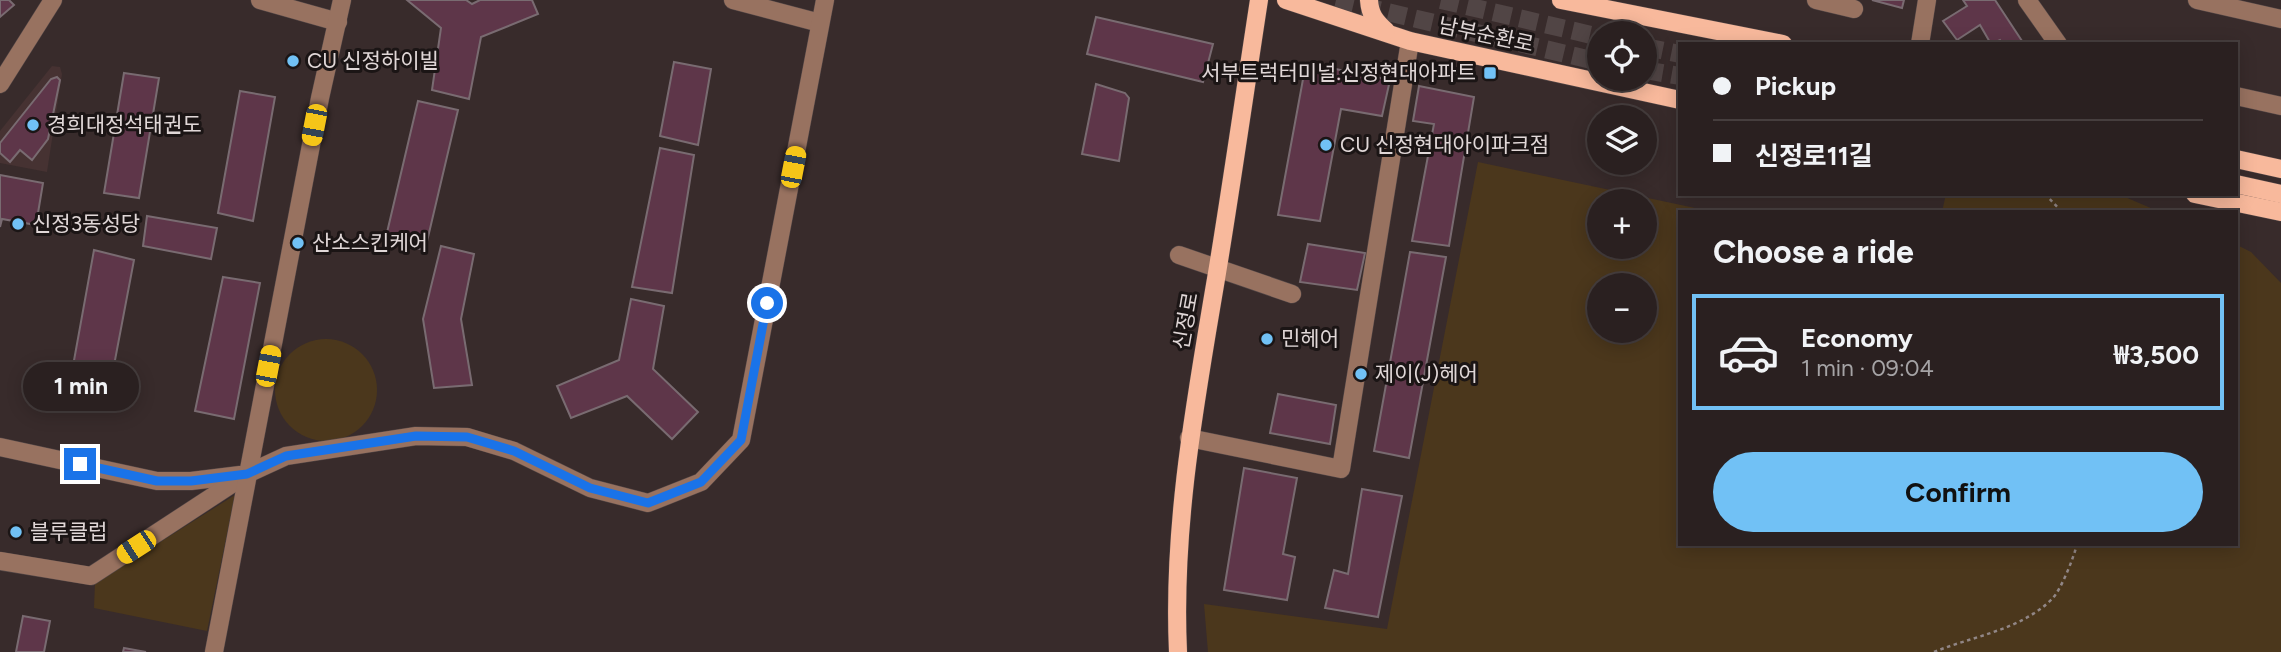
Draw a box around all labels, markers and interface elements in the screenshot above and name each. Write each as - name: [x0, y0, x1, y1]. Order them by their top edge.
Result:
- street label: 남부순환로: [1436, 12, 1536, 57]
- map controls: [1587, 21, 1657, 343]
- button: locate: [1587, 21, 1657, 91]
- place label: CU 신정하이빌: [307, 48, 439, 73]
- marker: CU 신정하이빌: [285, 53, 301, 69]
- place label: 서부트럭터미널.신정현대아파트: [1201, 60, 1476, 85]
- marker: 서부트럭터미널.신정현대아파트: [1482, 65, 1498, 81]
- text: Pickup: [1755, 70, 1836, 102]
- car: [300, 102, 329, 148]
- button: layers: [1587, 105, 1657, 175]
- place label: 경희대정석태권도: [47, 112, 202, 137]
- marker: 경희대정석태권도: [25, 117, 41, 133]
- place label: CU 신정현대아이파크점: [1340, 132, 1549, 157]
- marker: CU 신정현대아이파크점: [1318, 137, 1334, 153]
- text: 신정로11길: [1755, 140, 1873, 172]
- car: [779, 144, 808, 190]
- button: +: [1587, 189, 1657, 259]
- place label: 신정3동성당: [32, 211, 140, 236]
- marker: 신정3동성당: [10, 216, 26, 232]
- place label: 산소스킨케어: [312, 230, 428, 255]
- text: Choose a ride: [1713, 233, 1914, 271]
- marker: 산소스킨케어: [290, 235, 306, 251]
- button: −: [1587, 273, 1657, 343]
- route start: [751, 287, 783, 319]
- street label: 신정로: [1168, 290, 1203, 352]
- icon: car: [1717, 321, 1780, 384]
- text: Economy: [1801, 322, 1913, 354]
- place label: 민헤어: [1281, 326, 1339, 351]
- marker: 민헤어: [1259, 331, 1275, 347]
- text: ₩3,500: [2114, 339, 2199, 371]
- car: [254, 343, 283, 389]
- text: 1 min · 09:04: [1801, 354, 1934, 382]
- place label: 제이(J)헤어: [1375, 361, 1478, 386]
- callout: 1 min: [22, 363, 138, 412]
- marker: 제이(J)헤어: [1353, 366, 1369, 382]
- text: 1 min: [54, 372, 108, 400]
- route end: [64, 448, 96, 480]
- button: Confirm: [1713, 452, 2203, 532]
- place label: 블루클럽: [30, 519, 107, 544]
- marker: 블루클럽: [8, 524, 24, 540]
- car: [113, 527, 160, 567]

